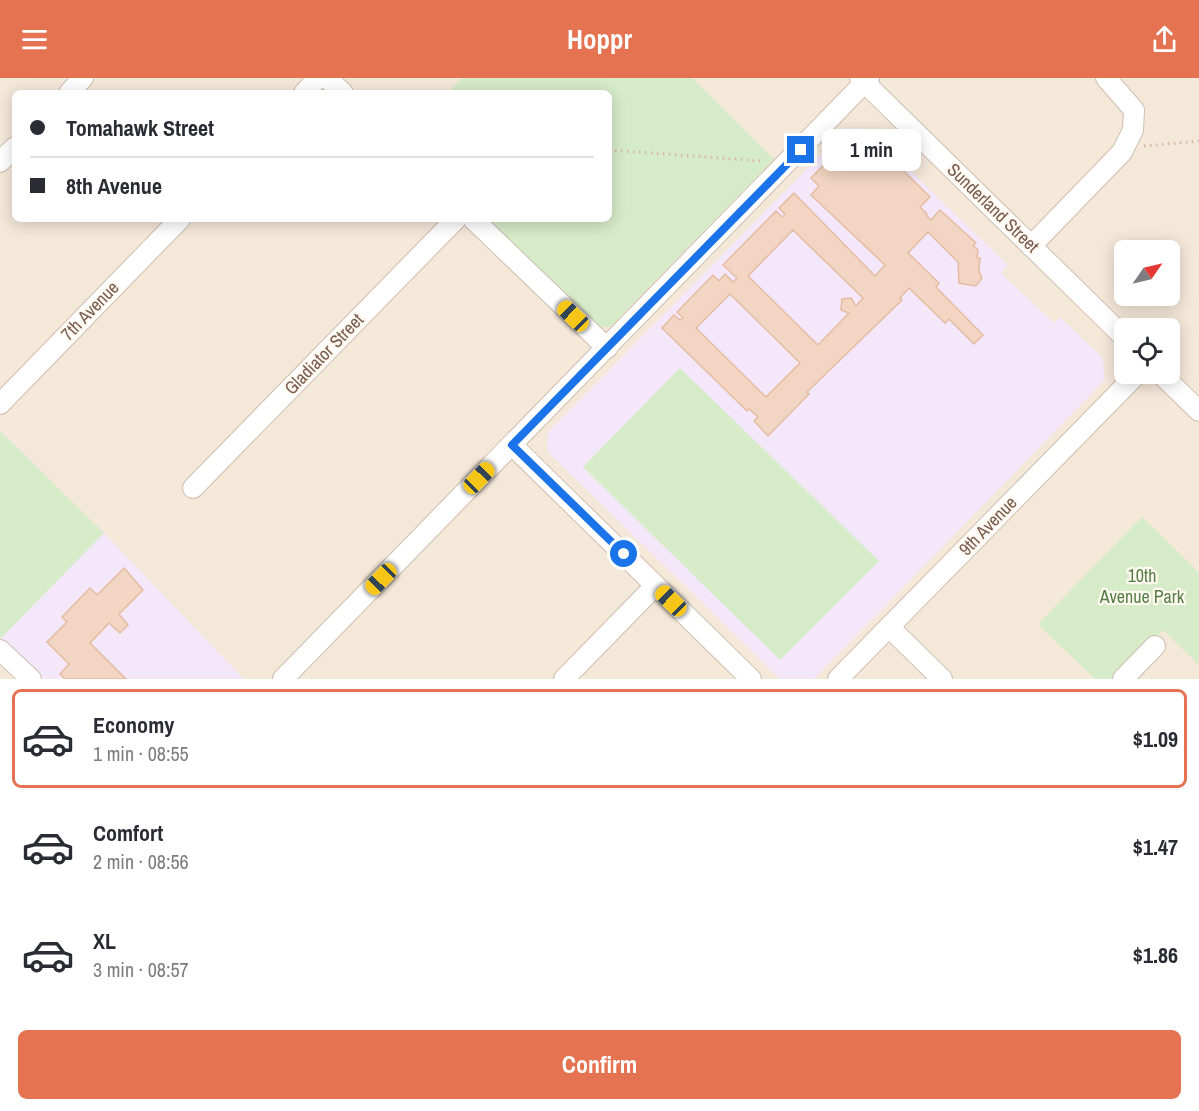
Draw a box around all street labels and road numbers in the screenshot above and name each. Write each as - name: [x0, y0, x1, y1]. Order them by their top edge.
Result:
- street label: Sunderland Street: [942, 157, 1045, 258]
- street label: 7th Avenue: [55, 275, 124, 346]
- street label: Gladiator Street: [278, 307, 369, 400]
- street label: 9th Avenue: [953, 490, 1022, 561]

